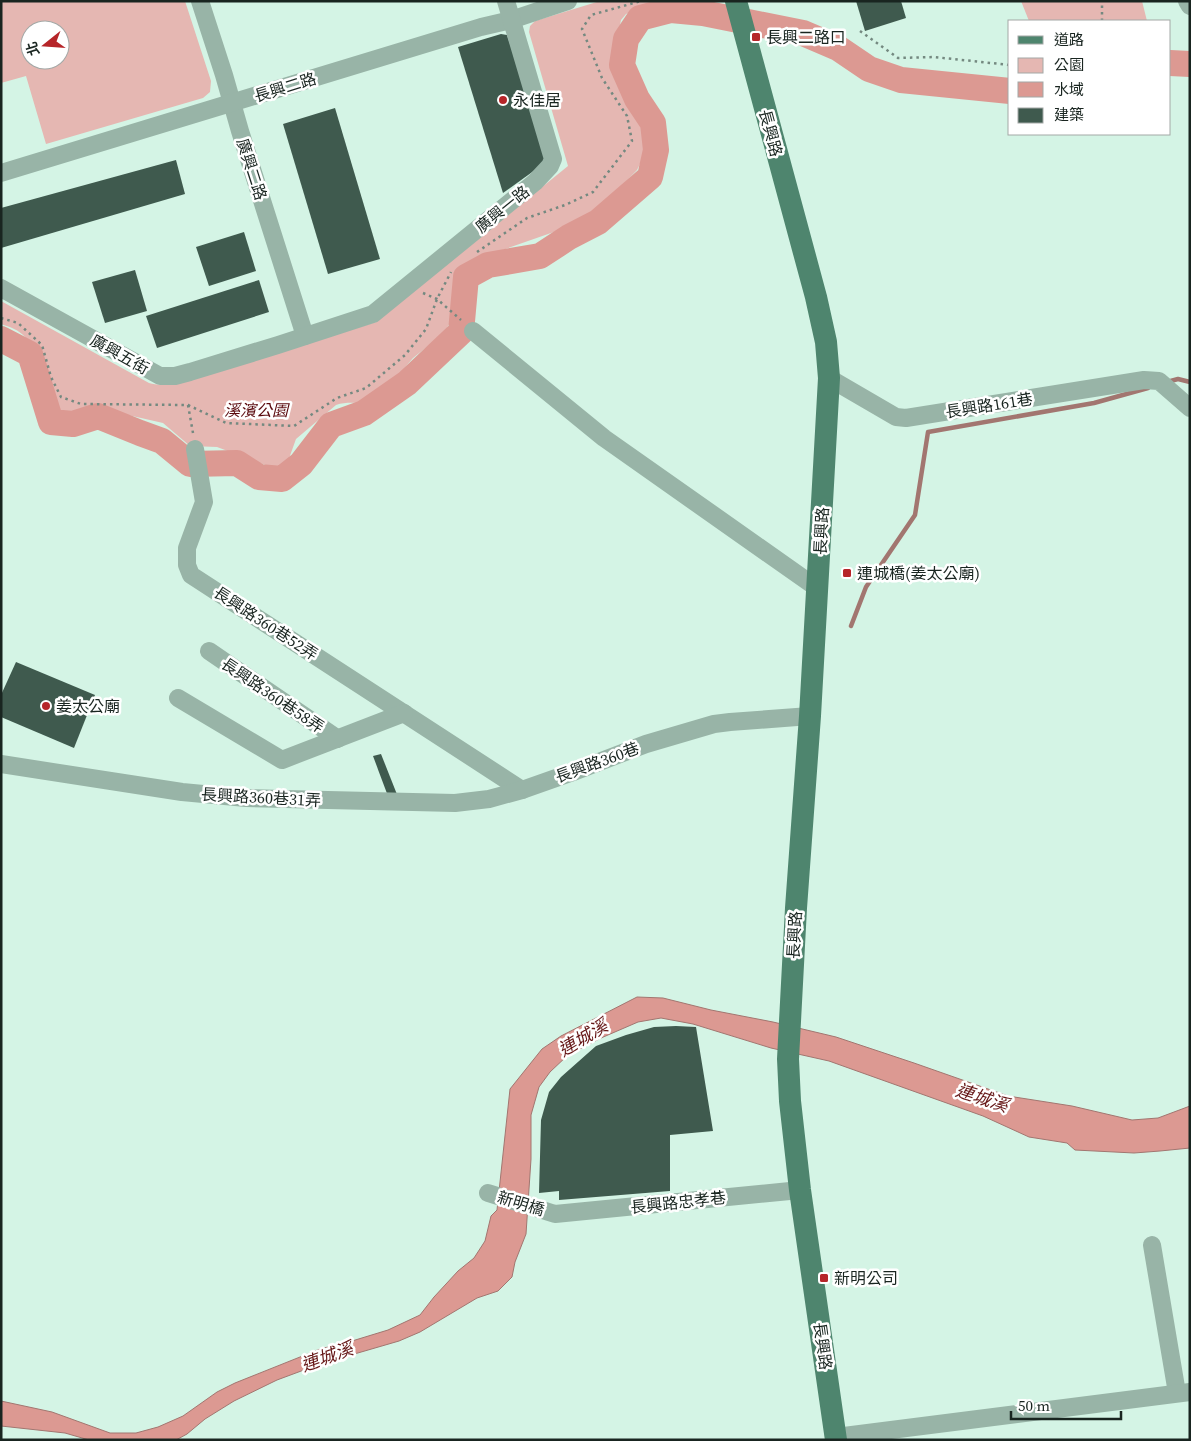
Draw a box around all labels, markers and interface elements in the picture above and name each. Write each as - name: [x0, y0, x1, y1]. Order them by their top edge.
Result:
- north arrow: [20, 20, 70, 70]
- legend: [1008, 20, 1171, 135]
- place label: 長興二路口: [766, 26, 846, 48]
- text: 道路: [1054, 29, 1084, 50]
- marker: 長興二路口: [750, 31, 762, 43]
- text: 北: [21, 39, 44, 58]
- text: 公園: [1054, 54, 1084, 75]
- street label: 長興二路: [251, 67, 319, 107]
- text: 水域: [1054, 79, 1084, 100]
- place label: 永佳居: [513, 89, 561, 111]
- marker: 永佳居: [497, 94, 509, 106]
- text: 建築: [1054, 104, 1084, 125]
- street label: 長興路: [754, 107, 788, 159]
- street label: 廣興二路: [232, 135, 272, 203]
- street label: 廣興一路: [470, 180, 534, 238]
- street label: 廣興五街: [87, 329, 153, 379]
- street label: 長興路161巷: [944, 387, 1034, 423]
- park label: 溪濱公園: [224, 399, 290, 421]
- street label: 長興路: [809, 506, 833, 556]
- place label: 連城橋(姜太公廟): [857, 562, 980, 584]
- marker: 連城橋(姜太公廟): [841, 567, 853, 579]
- street label: 長興路360巷52弄: [210, 581, 322, 665]
- street label: 長興路360巷58弄: [217, 652, 329, 738]
- place label: 姜太公廟: [56, 695, 120, 717]
- marker: 姜太公廟: [40, 700, 52, 712]
- street label: 長興路360巷: [552, 737, 642, 787]
- street label: 長興路360巷31弄: [200, 783, 322, 811]
- street label: 長興路: [782, 910, 806, 960]
- water label: 連城溪: [553, 1011, 615, 1062]
- water label: 連城溪: [953, 1077, 1015, 1119]
- street label: 新明橋: [495, 1185, 547, 1221]
- street label: 長興路忠孝巷: [629, 1186, 727, 1218]
- place label: 新明公司: [834, 1267, 898, 1289]
- marker: 新明公司: [818, 1272, 830, 1284]
- street label: 長興路: [809, 1321, 837, 1371]
- water label: 連城溪: [297, 1335, 359, 1378]
- scale bar: [1011, 1388, 1121, 1420]
- text: 50 m: [1018, 1395, 1050, 1416]

